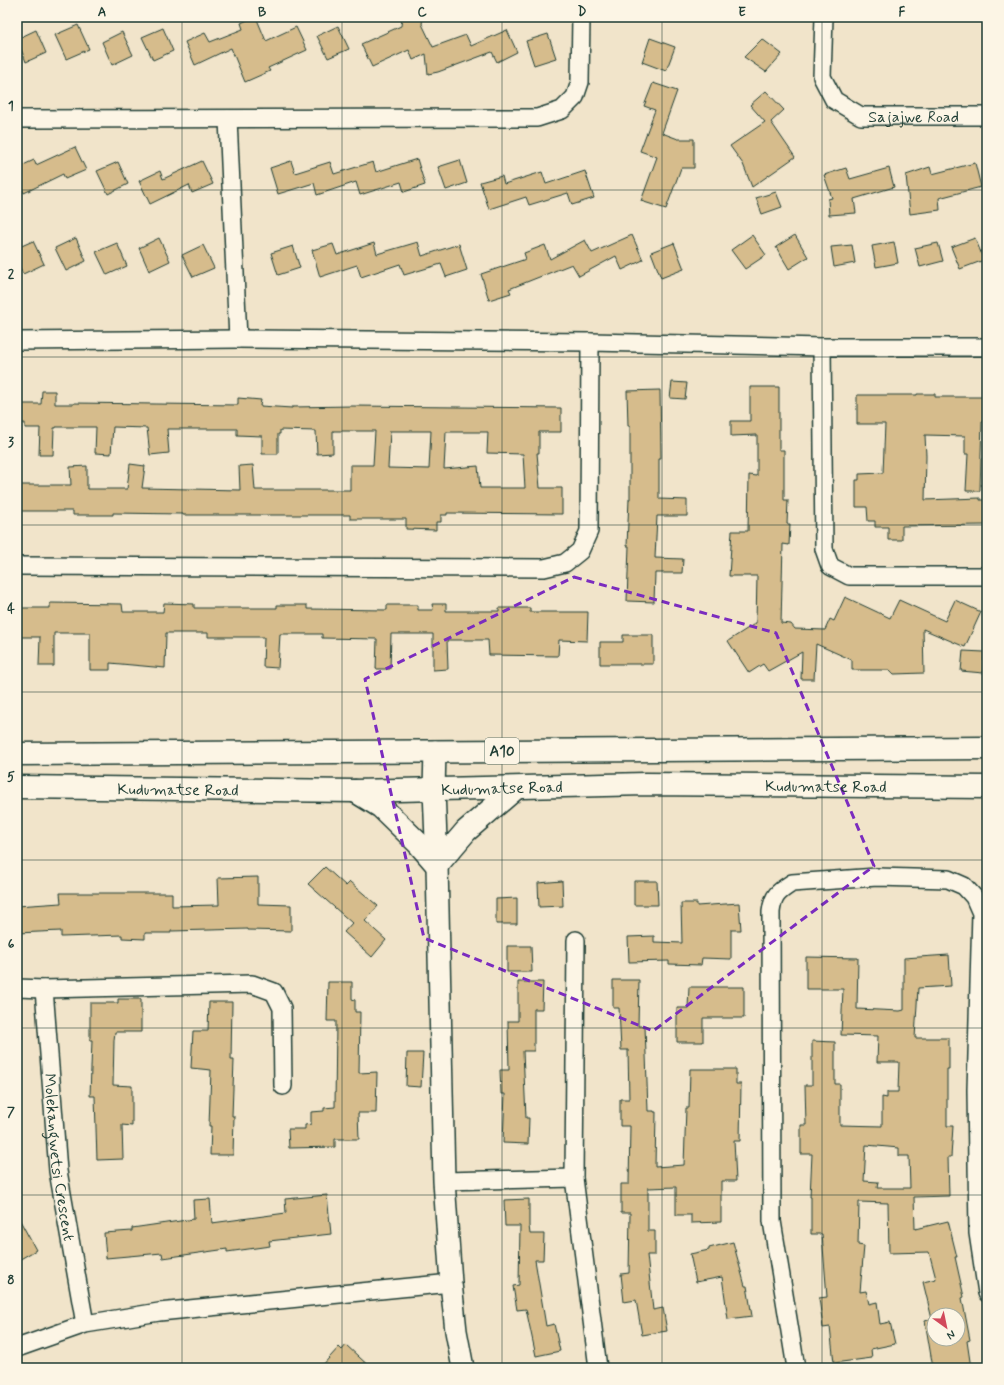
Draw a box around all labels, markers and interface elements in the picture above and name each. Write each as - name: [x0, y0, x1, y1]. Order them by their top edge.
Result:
- text: A: [98, 4, 106, 21]
- text: B: [258, 4, 267, 21]
- text: C: [417, 4, 427, 21]
- text: D: [578, 4, 587, 21]
- text: E: [738, 4, 746, 21]
- text: F: [899, 4, 906, 21]
- text: 1: [8, 98, 14, 115]
- street label: Sajajwe Road: [868, 107, 959, 128]
- text: 2: [8, 266, 15, 283]
- text: 3: [8, 434, 14, 451]
- text: 4: [7, 601, 15, 618]
- road number: A10: [485, 738, 519, 764]
- text: 5: [7, 769, 15, 786]
- street label: Kudumatse Road: [765, 776, 887, 798]
- street label: Kudumatse Road: [441, 777, 563, 801]
- street label: Kudumatse Road: [117, 779, 239, 802]
- text: 6: [8, 936, 15, 953]
- street label: Molekangwetsi Crescent: [39, 1073, 79, 1243]
- text: 7: [7, 1104, 15, 1121]
- text: 8: [7, 1272, 15, 1289]
- north arrow: [926, 1307, 966, 1347]
- text: N: [944, 1327, 958, 1342]

